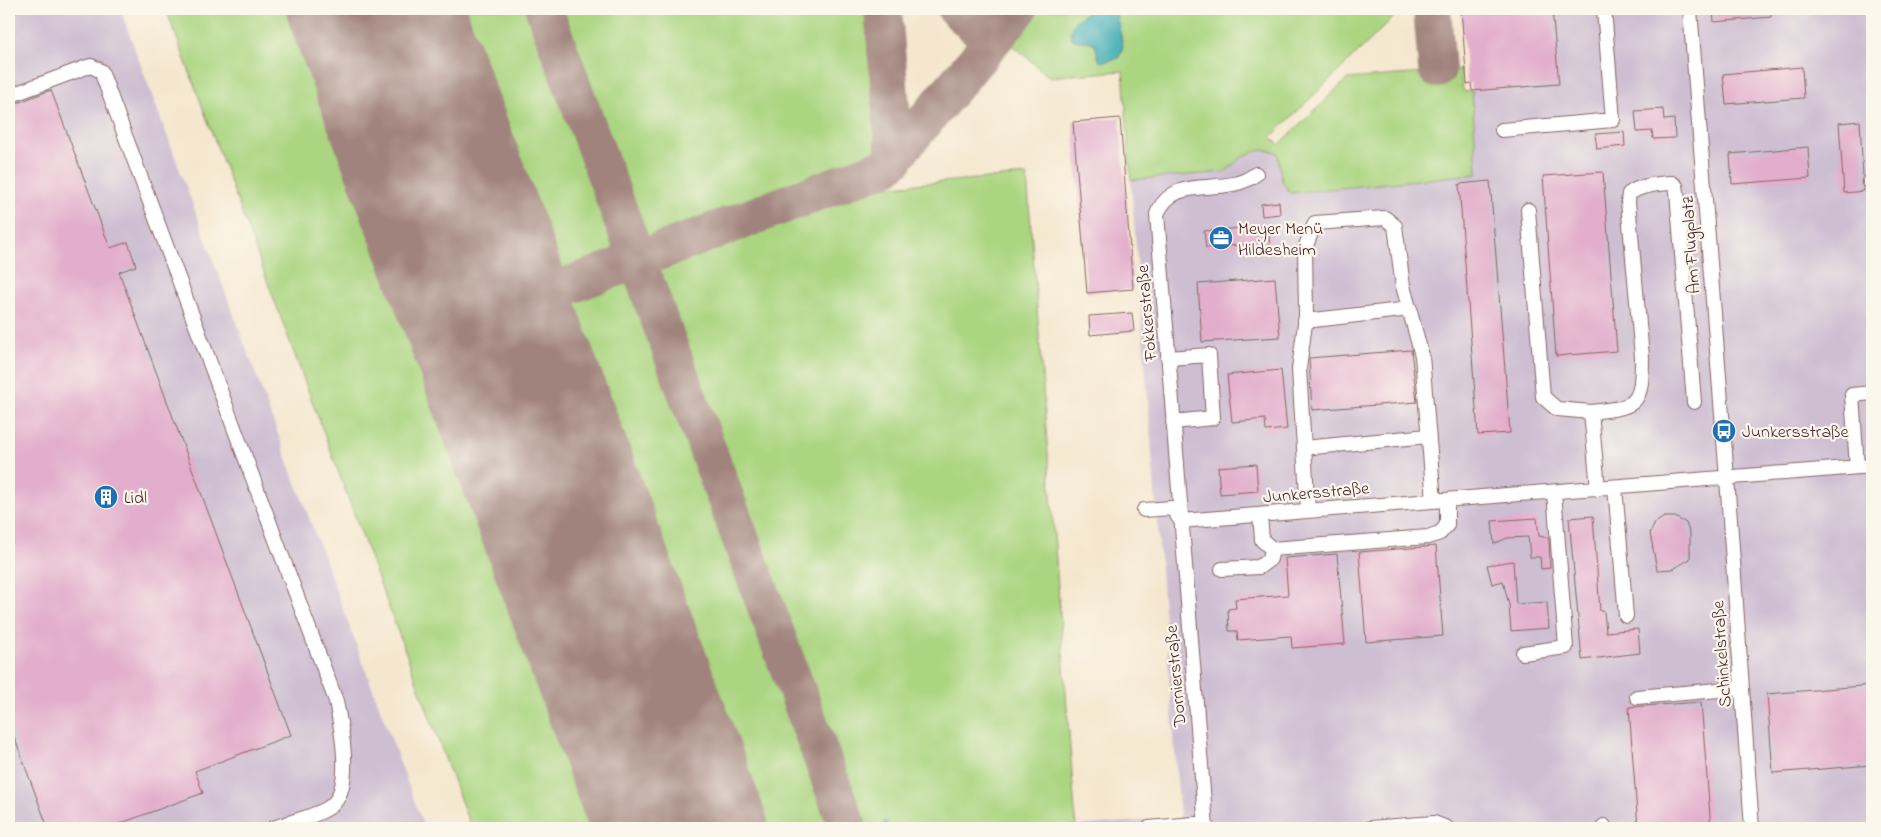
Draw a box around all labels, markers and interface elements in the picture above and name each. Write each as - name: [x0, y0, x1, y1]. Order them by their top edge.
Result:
- street label: Am Flugplatz: [1676, 194, 1709, 295]
- place label: Meyer Menü Hildesheim: [1238, 217, 1323, 264]
- office icon: Meyer Menü Hildesheim: [1208, 225, 1234, 251]
- street label: Fokkerstraße: [1131, 263, 1165, 363]
- bus stop icon: Junkersstraße: [1711, 418, 1737, 444]
- place label: Junkersstraße: [1742, 420, 1850, 446]
- street label: Junkersstraße: [1262, 476, 1371, 512]
- building icon: Lidl: [93, 484, 119, 510]
- place label: Lidl: [124, 486, 147, 512]
- street label: Schinkelstraße: [1706, 599, 1740, 708]
- street label: Dornierstraße: [1160, 623, 1194, 729]

